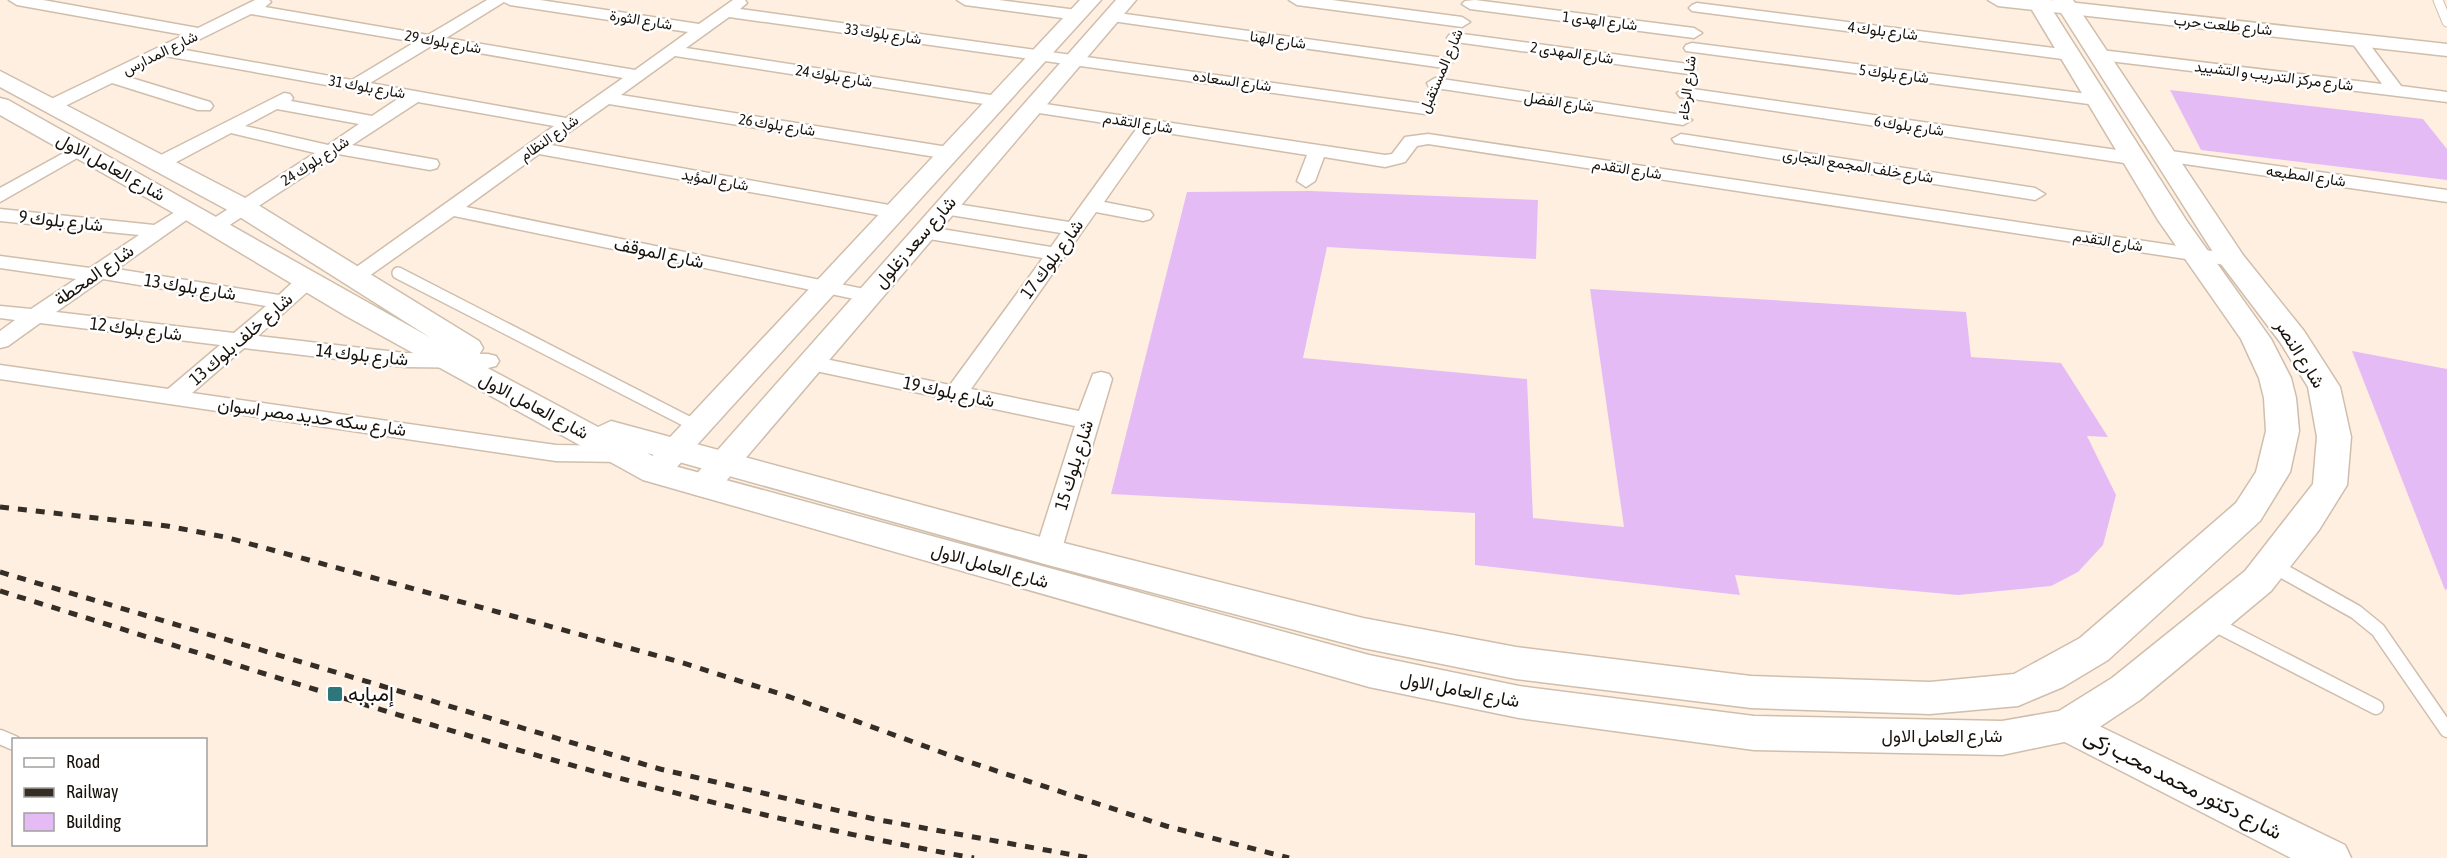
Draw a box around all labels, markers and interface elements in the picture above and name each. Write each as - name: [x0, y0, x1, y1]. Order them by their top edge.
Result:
- street label: شارع الثورة: [608, 6, 674, 36]
- street label: شارع الهدى 1: [1561, 7, 1639, 37]
- street label: شارع طلعت حرب: [2173, 11, 2273, 41]
- street label: شارع بلوك 4: [1847, 18, 1919, 46]
- street label: شارع بلوك 33: [843, 20, 923, 50]
- street label: شارع بلوك 29: [403, 26, 483, 60]
- street label: شارع المستقبل: [1415, 26, 1469, 117]
- street label: شارع المدارس: [119, 27, 202, 81]
- street label: شارع الهنا: [1249, 27, 1307, 55]
- street label: شارع المهدى 2: [1529, 38, 1615, 70]
- street label: شارع الرخاء: [1674, 55, 1702, 121]
- street label: شارع مركز التدريب و التشييد: [2193, 57, 2355, 97]
- street label: شارع بلوك 24: [794, 61, 874, 93]
- street label: شارع بلوك 5: [1858, 61, 1930, 89]
- street label: شارع السعاده: [1191, 67, 1273, 97]
- street label: شارع بلوك 31: [327, 71, 407, 105]
- street label: شارع الفضل: [1523, 88, 1595, 118]
- street label: شارع التقدم: [1102, 109, 1174, 139]
- street label: شارع بلوك 26: [737, 110, 817, 142]
- street label: شارع النظام: [516, 111, 583, 167]
- street label: شارع بلوك 6: [1873, 112, 1945, 142]
- street label: شارع العامل الاول: [52, 128, 169, 207]
- street label: شارع بلوك 24: [278, 132, 354, 191]
- street label: شارع خلف المجمع التجارى: [1781, 145, 1935, 189]
- street label: شارع التقدم: [1591, 155, 1663, 185]
- street label: شارع المطبعه: [2265, 161, 2347, 193]
- street label: شارع المؤيد: [680, 165, 750, 197]
- street label: شارع سعد زغلول: [869, 192, 962, 293]
- street label: شارع بلوك 9: [18, 206, 104, 237]
- street label: شارع بلوك 17: [1016, 215, 1089, 304]
- street label: شارع التقدم: [2072, 227, 2144, 257]
- street label: شارع الموقف: [612, 233, 706, 274]
- street label: شارع المحطة: [50, 240, 139, 311]
- street label: شارع بلوك 13: [142, 269, 238, 306]
- street label: شارع خلف بلوك 13: [185, 288, 298, 391]
- street label: شارع بلوك 12: [88, 312, 183, 347]
- street label: شارع النصر: [2269, 315, 2330, 393]
- street label: شارع بلوك 14: [315, 339, 409, 372]
- street label: شارع العامل الاول: [475, 368, 593, 445]
- street label: شارع بلوك 19: [901, 372, 997, 413]
- street label: شارع سكه حديد مصر اسوان: [216, 393, 408, 442]
- street label: شارع بلوك 15: [1050, 417, 1099, 513]
- street label: شارع العامل الاول: [928, 539, 1051, 594]
- street label: شارع العامل الاول: [1398, 668, 1522, 713]
- place label: إمبابه: [348, 681, 394, 708]
- marker: إمبابه: [326, 685, 344, 703]
- street label: شارع دكتور محمد محب زكى: [2079, 723, 2286, 846]
- street label: شارع العامل الاول: [1881, 725, 2003, 748]
- legend: [12, 738, 207, 846]
- text: Road: [66, 751, 100, 772]
- text: Railway: [66, 781, 118, 802]
- text: Building: [66, 811, 121, 832]

